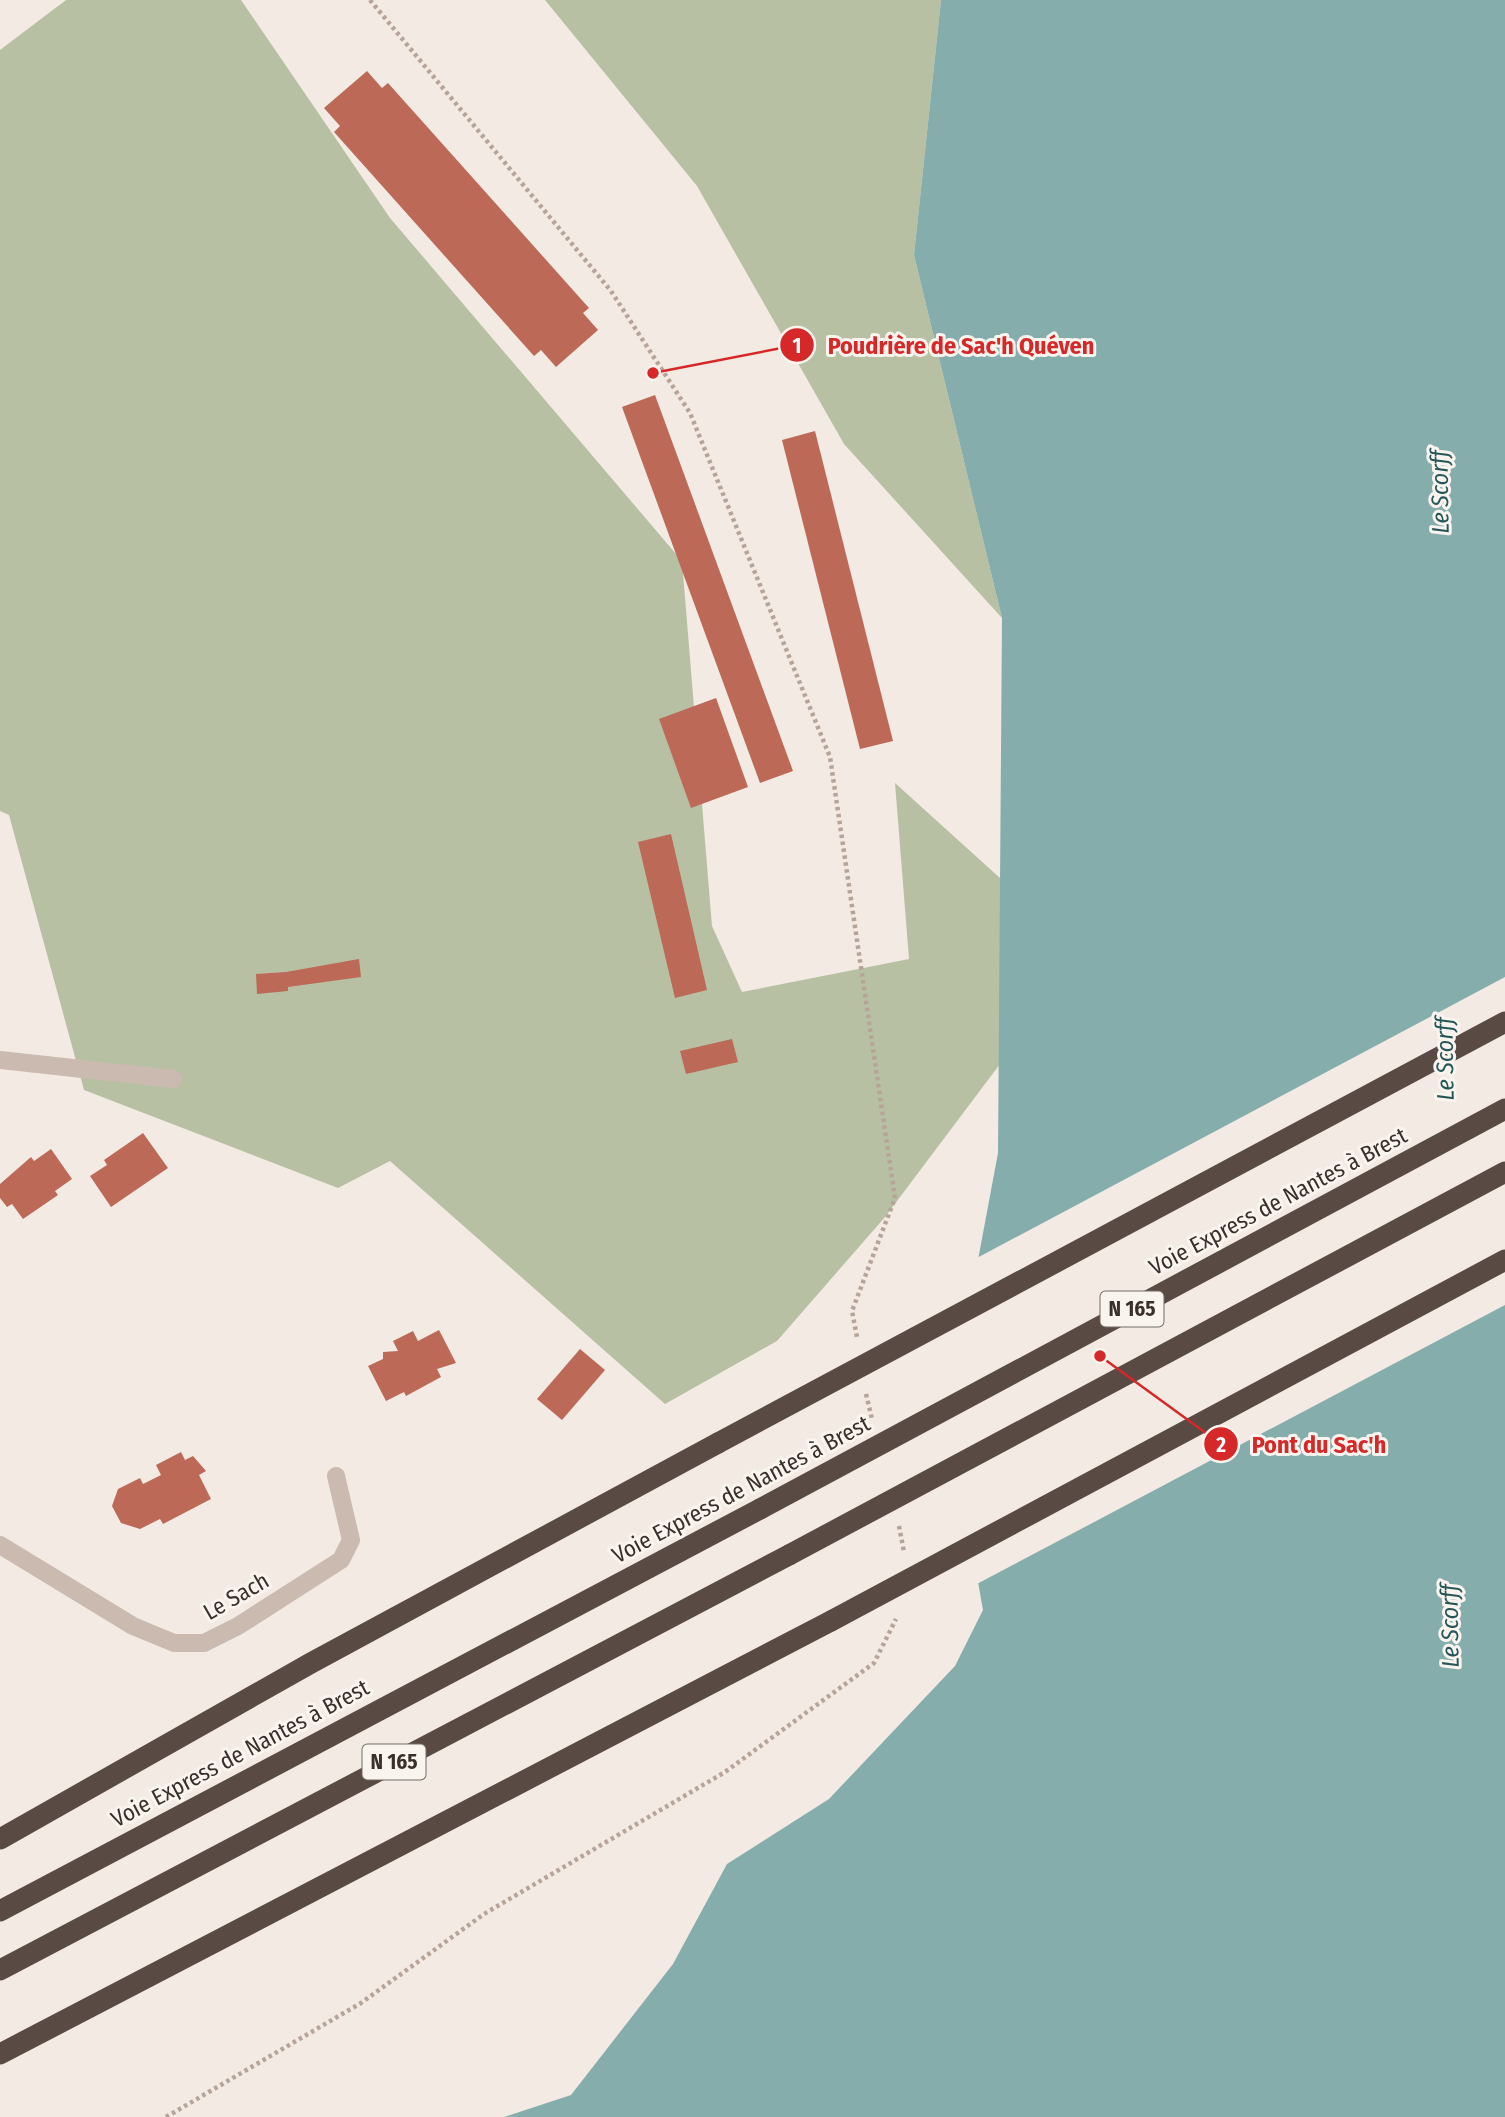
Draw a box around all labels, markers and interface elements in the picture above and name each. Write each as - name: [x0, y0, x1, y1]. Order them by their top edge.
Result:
- callout: Poudrière de Sac'h Quéven: [779, 323, 1109, 368]
- text: Poudrière de Sac'h Quéven: [828, 332, 1094, 360]
- text: 1: [793, 333, 801, 359]
- water label: Le Scorff: [1425, 446, 1455, 534]
- water label: Le Scorff: [1430, 1013, 1460, 1101]
- street label: Voie Express de Nantes à Brest: [1144, 1121, 1412, 1281]
- road number: N 165: [1100, 1292, 1164, 1326]
- street label: Voie Express de Nantes à Brest: [607, 1409, 875, 1569]
- callout: Pont du Sac'h: [1203, 1422, 1401, 1467]
- text: Pont du Sac'h: [1252, 1431, 1386, 1459]
- text: 2: [1215, 1432, 1226, 1458]
- street label: Le Sach: [198, 1566, 274, 1626]
- water label: Le Scorff: [1435, 1580, 1465, 1668]
- street label: Voie Express de Nantes à Brest: [106, 1673, 374, 1833]
- road number: N 165: [362, 1744, 426, 1780]

